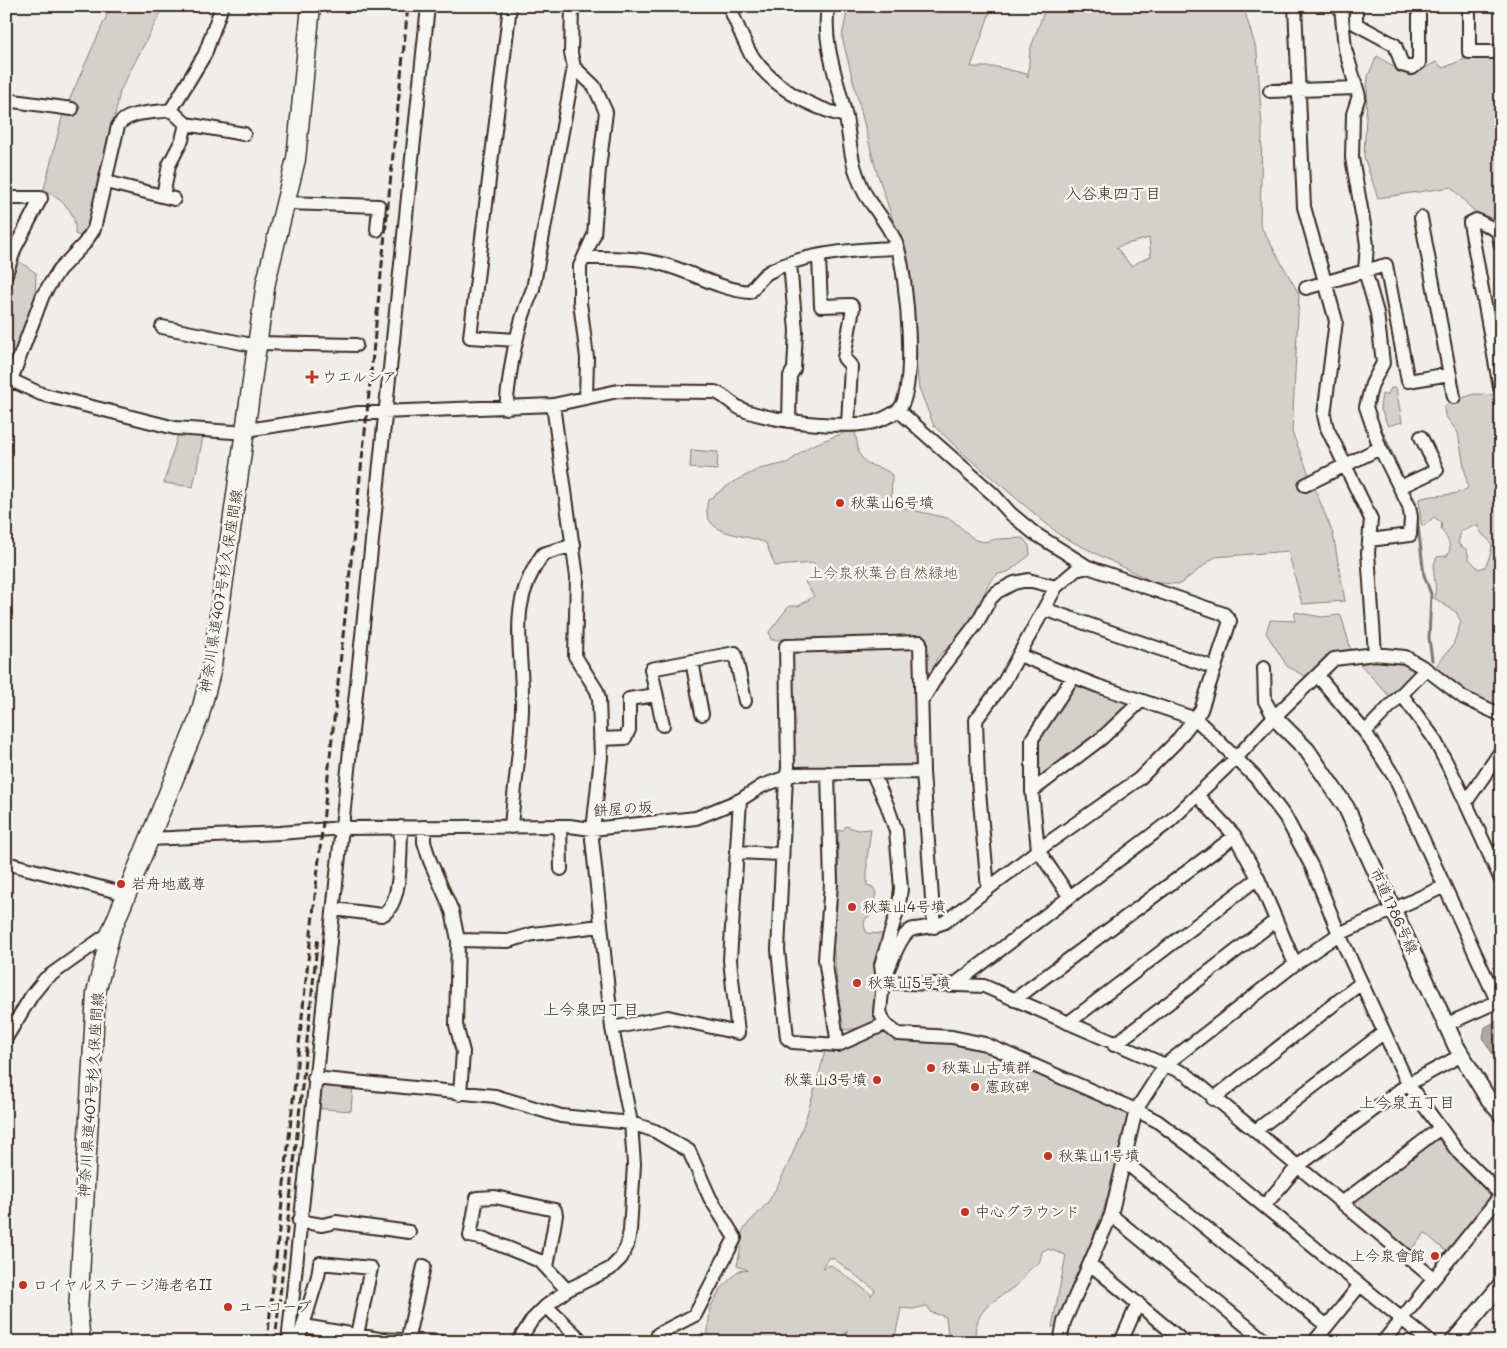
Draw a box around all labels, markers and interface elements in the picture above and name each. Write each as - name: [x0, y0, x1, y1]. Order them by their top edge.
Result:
- district label: 入谷東四丁目: [1065, 182, 1161, 203]
- place label: ウエルシア: [322, 366, 397, 386]
- marker: ウエルシア: [306, 371, 318, 383]
- street label: 神奈川県道407号杉久保座間線: [194, 487, 246, 694]
- place label: 秋葉山6号墳: [850, 492, 934, 512]
- marker: 秋葉山6号墳: [834, 497, 846, 509]
- park label: 上今泉秋葉台自然緑地: [808, 562, 958, 582]
- street label: 餅屋の坂: [592, 796, 654, 820]
- street label: 市道1786号線: [1366, 864, 1424, 957]
- place label: 岩舟地蔵尊: [131, 873, 206, 893]
- marker: 岩舟地蔵尊: [115, 878, 127, 890]
- place label: 秋葉山4号墳: [862, 896, 946, 916]
- marker: 秋葉山4号墳: [846, 901, 858, 913]
- place label: 秋葉山5号墳: [867, 972, 951, 992]
- marker: 秋葉山5号墳: [851, 977, 863, 989]
- street label: 神奈川県道407号杉久保座間線: [73, 991, 107, 1199]
- district label: 上今泉四丁目: [543, 998, 639, 1019]
- place label: 秋葉山古墳群: [941, 1057, 1031, 1077]
- marker: 秋葉山古墳群: [925, 1062, 937, 1074]
- place label: 秋葉山3号墳: [783, 1069, 867, 1089]
- marker: 秋葉山3号墳: [871, 1074, 883, 1086]
- place label: 憲政碑: [985, 1076, 1030, 1096]
- marker: 憲政碑: [969, 1081, 981, 1093]
- district label: 上今泉五丁目: [1359, 1091, 1455, 1112]
- place label: 秋葉山1号墳: [1058, 1145, 1140, 1165]
- marker: 秋葉山1号墳: [1042, 1150, 1054, 1162]
- place label: 中心グラウンド: [975, 1201, 1080, 1221]
- marker: 中心グラウンド: [959, 1206, 971, 1218]
- place label: 上今泉會館: [1350, 1245, 1425, 1265]
- marker: 上今泉會館: [1429, 1250, 1441, 1262]
- place label: ロイヤルステージ海老名II: [33, 1274, 212, 1294]
- marker: ロイヤルステージ海老名II: [17, 1279, 29, 1291]
- place label: ユーコープ: [238, 1296, 312, 1316]
- marker: ユーコープ: [222, 1301, 234, 1313]

